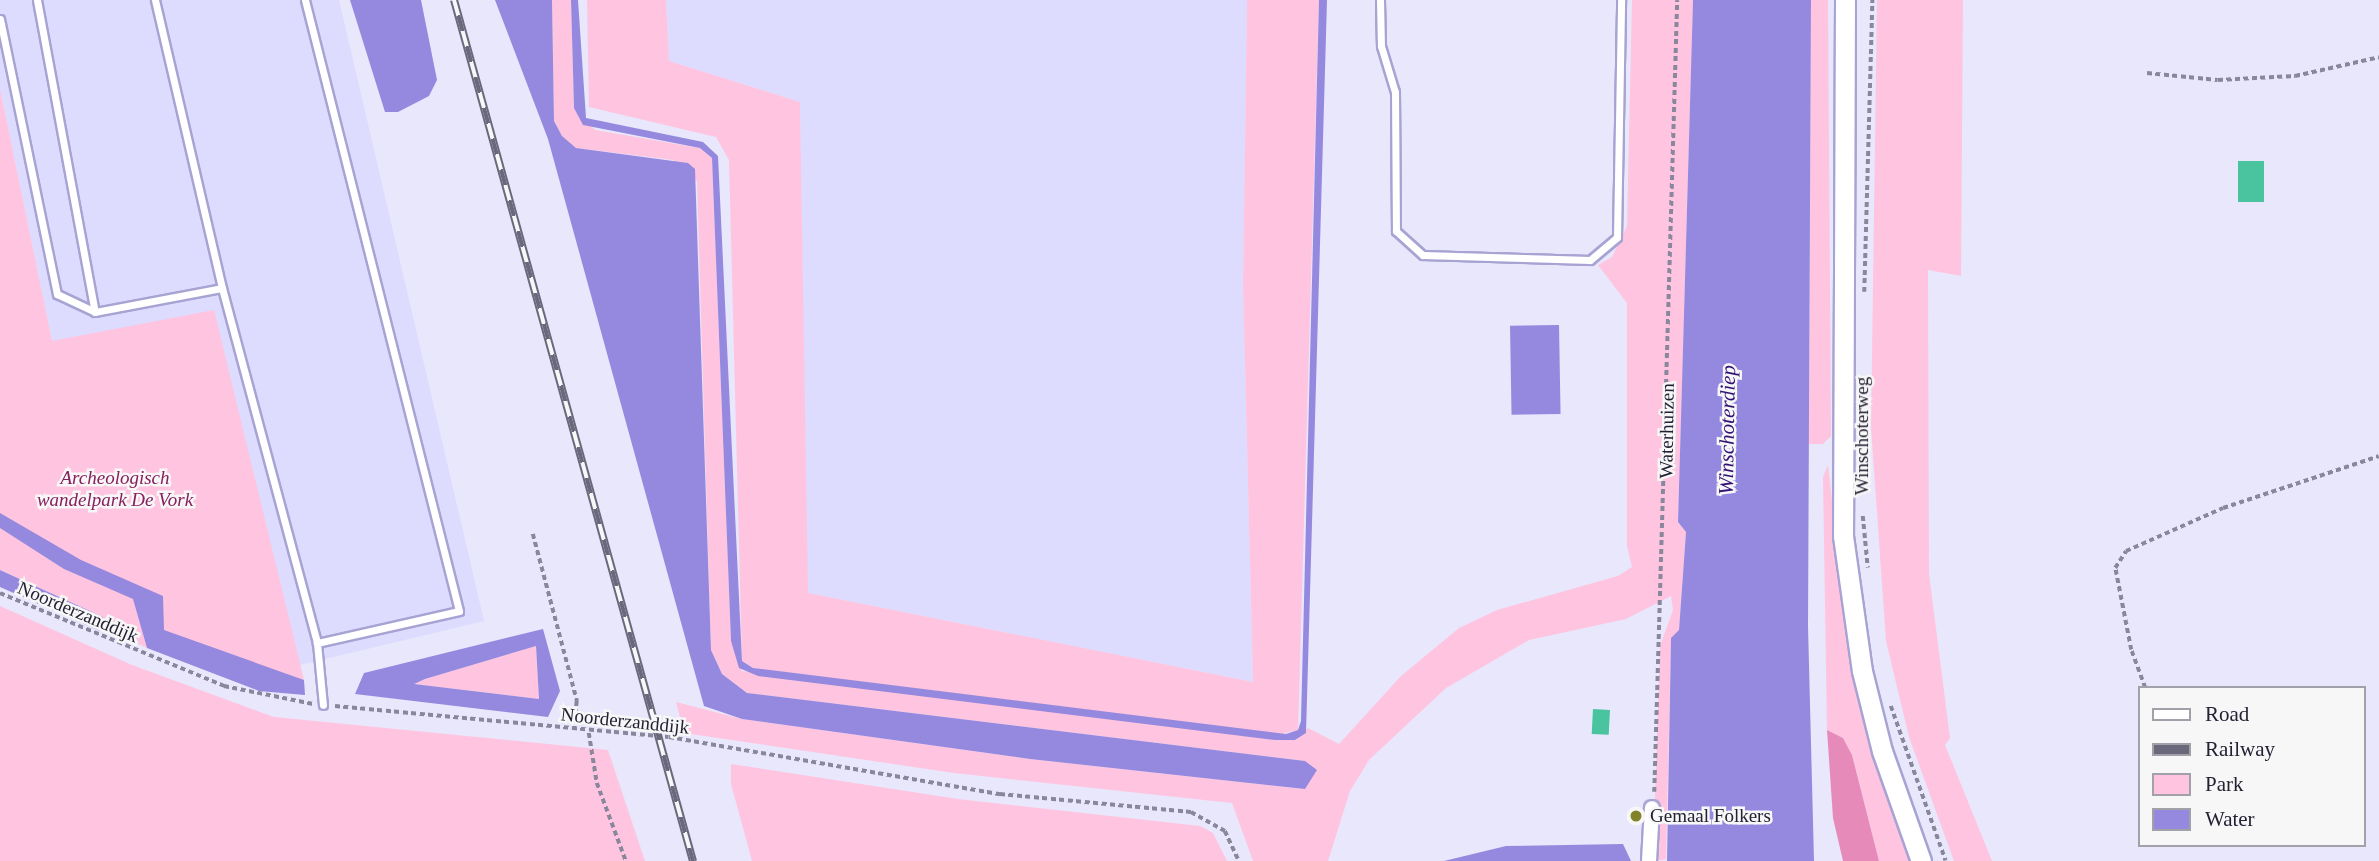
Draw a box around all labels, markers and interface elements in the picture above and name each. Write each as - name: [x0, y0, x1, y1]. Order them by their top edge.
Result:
- water label: Winschoterdiep: [1713, 365, 1741, 495]
- street label: Winschoterweg: [1851, 377, 1873, 495]
- street label: Waterhuizen: [1655, 383, 1679, 479]
- park label: Archeologisch wandelpark De Vork: [37, 467, 193, 511]
- street label: Noorderzanddijk: [14, 576, 142, 648]
- legend: [2138, 686, 2365, 847]
- text: Road: [2205, 702, 2249, 726]
- street label: Noorderzanddijk: [560, 703, 690, 739]
- text: Railway: [2205, 737, 2275, 761]
- text: Park: [2205, 772, 2244, 796]
- place label: Gemaal Folkers: [1650, 805, 1771, 827]
- text: Water: [2205, 807, 2255, 831]
- marker: Gemaal Folkers: [1628, 808, 1644, 824]

